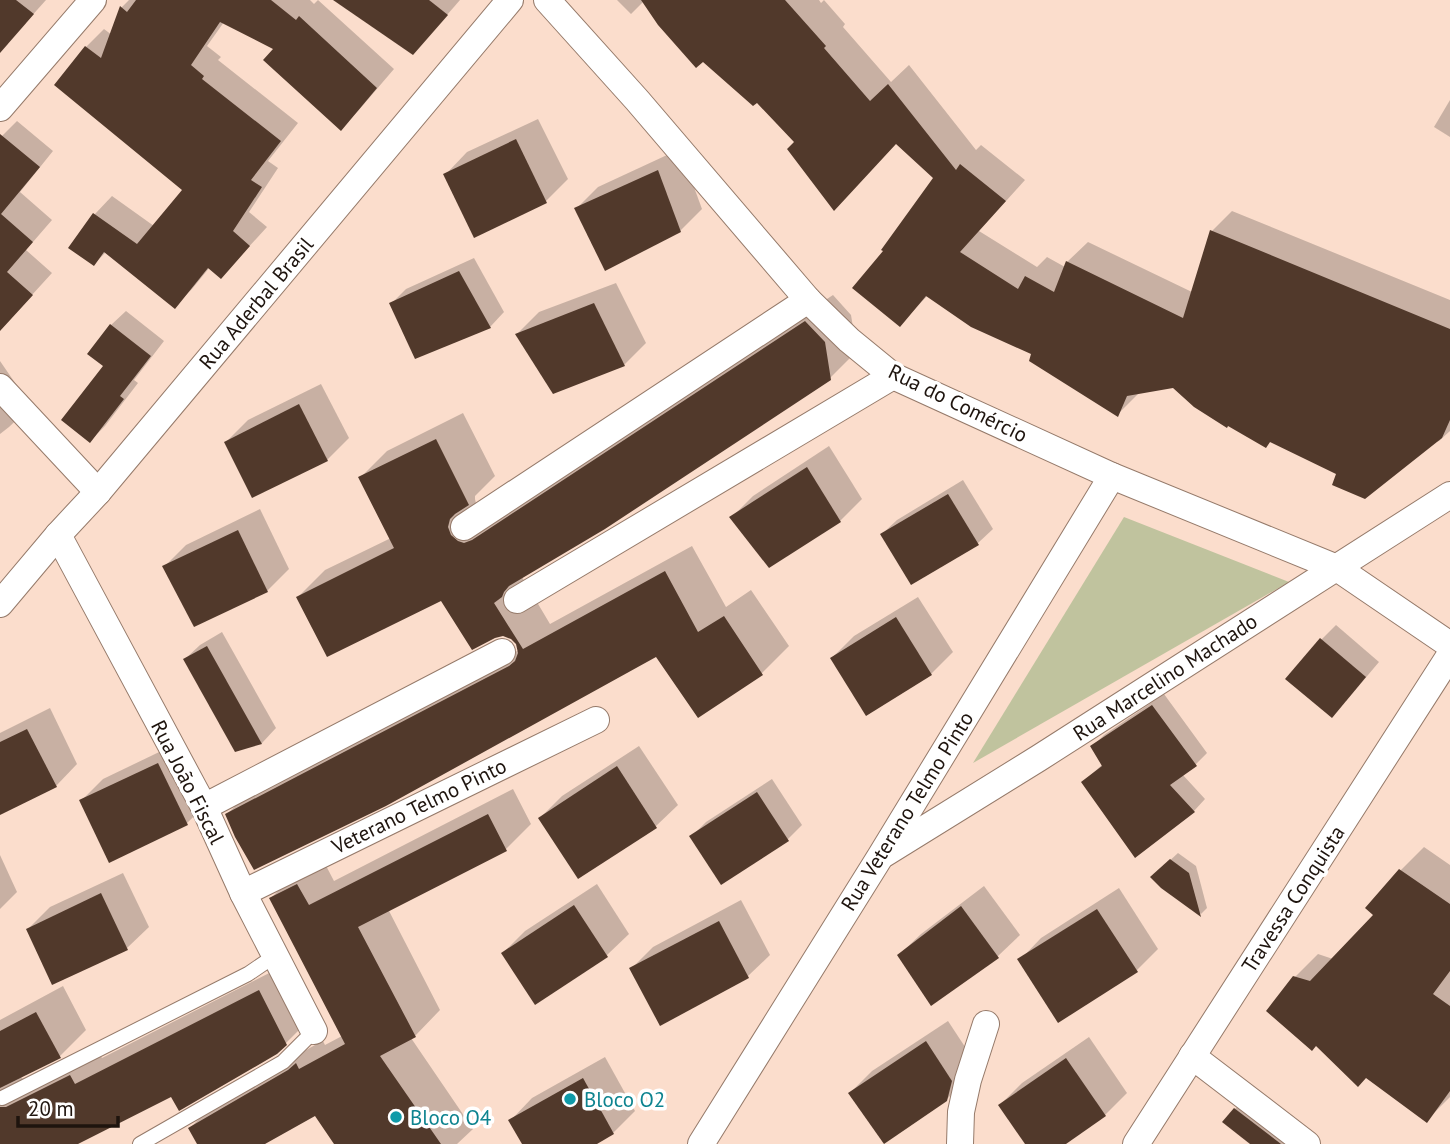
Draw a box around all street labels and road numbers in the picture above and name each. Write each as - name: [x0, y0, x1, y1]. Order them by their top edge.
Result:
- street label: Rua Aderbal Brasil: [193, 231, 319, 375]
- street label: Rua do Comércio: [884, 358, 1032, 448]
- street label: Rua Marcelino Machado: [1068, 607, 1262, 747]
- street label: Rua Veterano Telmo Pinto: [835, 706, 979, 916]
- street label: Rua João Fiscal: [145, 715, 231, 849]
- street label: Veterano Telmo Pinto: [326, 752, 511, 860]
- street label: Travessa Conquista: [1235, 820, 1351, 978]

